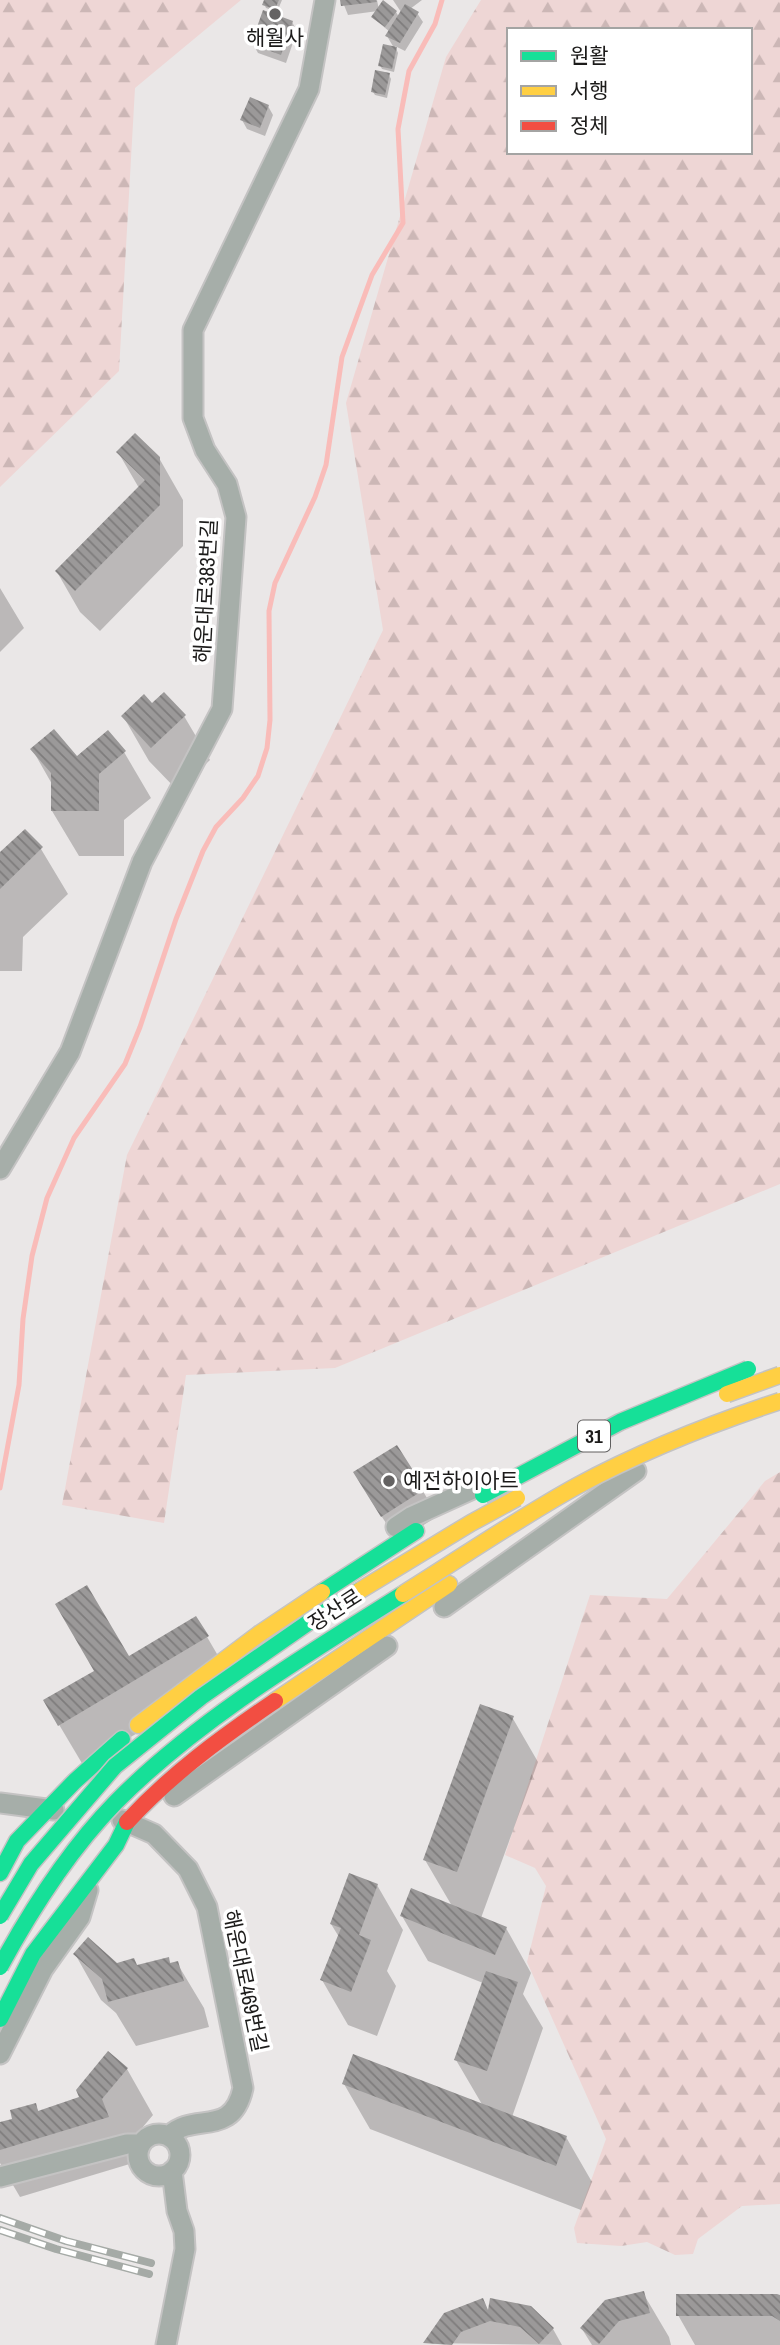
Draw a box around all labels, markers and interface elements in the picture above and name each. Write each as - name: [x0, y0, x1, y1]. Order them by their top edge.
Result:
- marker: 해월사: [267, 6, 283, 22]
- place label: 해월사: [246, 23, 304, 52]
- legend: [507, 28, 752, 154]
- text: 원활: [570, 41, 609, 70]
- text: 서행: [570, 76, 609, 105]
- text: 정체: [570, 111, 609, 140]
- street label: 해운대로383번길: [187, 518, 224, 664]
- road number: 31: [578, 1420, 610, 1452]
- place label: 예전하이아트: [403, 1466, 519, 1495]
- marker: 예전하이아트: [381, 1473, 397, 1489]
- street label: 장산로: [303, 1582, 367, 1638]
- street label: 해운대로469번길: [216, 1907, 275, 2055]

